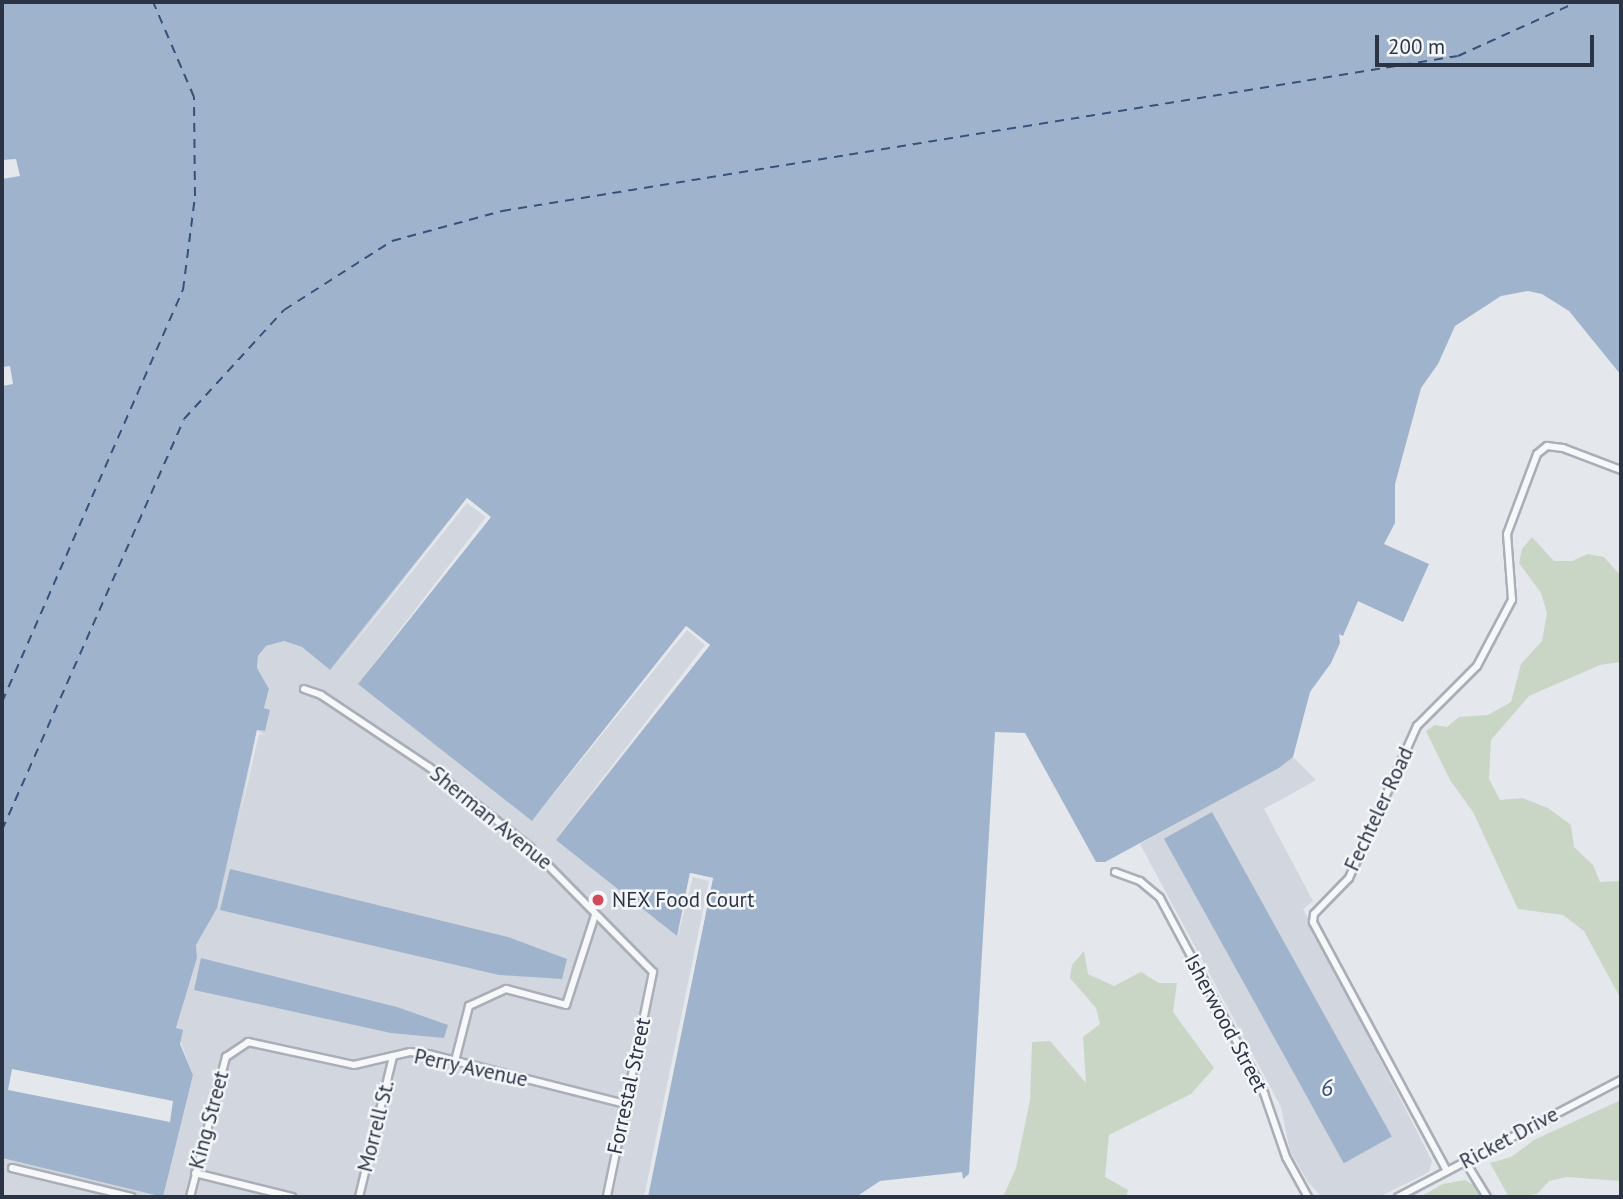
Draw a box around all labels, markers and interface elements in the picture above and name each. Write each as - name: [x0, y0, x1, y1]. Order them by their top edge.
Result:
- scale bar: [1378, 21, 1597, 65]
- text: 200 m: [1388, 33, 1445, 60]
- street label: Fechteler Road: [1339, 743, 1419, 875]
- street label: Sherman Avenue: [425, 761, 557, 875]
- place label: NEX Food Court: [612, 887, 755, 913]
- marker: NEX Food Court: [590, 892, 606, 908]
- street label: Isherwood Street: [1179, 950, 1273, 1096]
- street label: Forrestal Street: [602, 1015, 656, 1157]
- street label: Perry Avenue: [411, 1044, 531, 1092]
- street label: King Street: [184, 1068, 234, 1172]
- water label: 6: [1321, 1074, 1333, 1102]
- street label: Morrell St.: [352, 1077, 400, 1175]
- street label: Ricket Drive: [1455, 1102, 1563, 1174]

